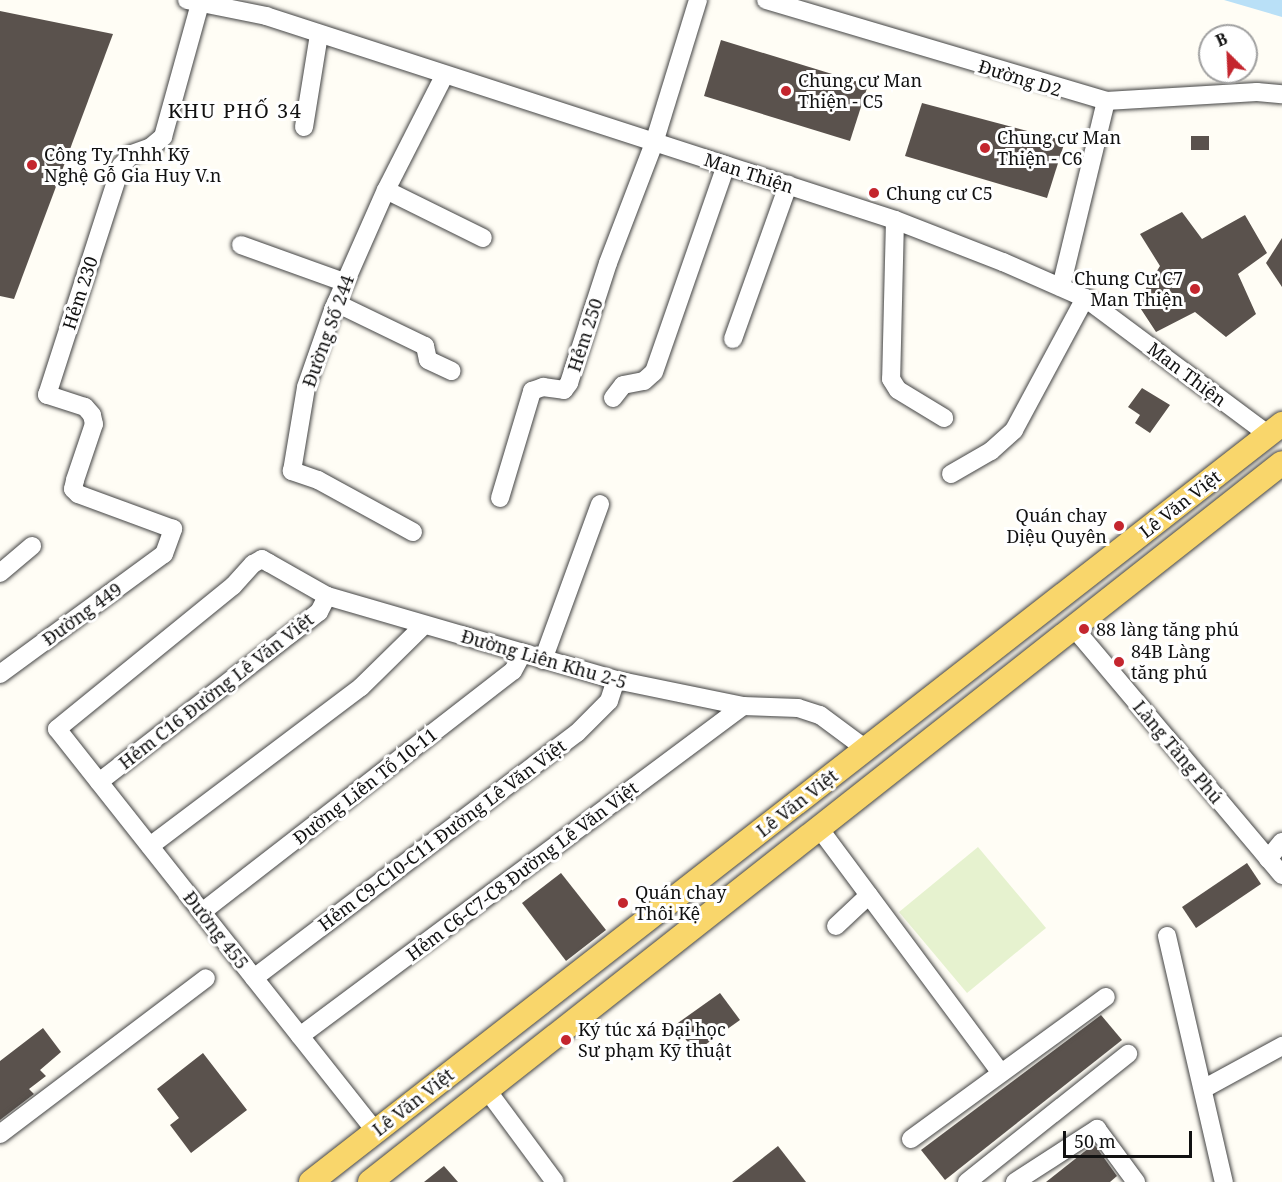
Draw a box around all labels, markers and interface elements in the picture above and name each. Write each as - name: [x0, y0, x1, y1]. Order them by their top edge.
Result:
- north arrow: [1198, 24, 1258, 84]
- text: B: [1212, 27, 1231, 52]
- street label: Đường D2: [976, 55, 1064, 101]
- place label: Chung cư Man Thiện - C5: [798, 70, 922, 112]
- marker: Chung cư Man Thiện - C5: [779, 84, 793, 98]
- district label: KHU PHỐ 34: [168, 98, 302, 122]
- place label: Chung cư Man Thiện - C6: [997, 127, 1121, 170]
- marker: Chung cư Man Thiện - C6: [978, 141, 992, 155]
- place label: Công Ty Tnhh Kỹ Nghệ Gỗ Gia Huy V.n: [44, 144, 221, 186]
- street label: Man Thiện: [702, 148, 796, 198]
- marker: Công Ty Tnhh Kỹ Nghệ Gỗ Gia Huy V.n: [25, 158, 39, 172]
- place label: Chung cư C5: [886, 182, 993, 204]
- marker: Chung cư C5: [867, 186, 881, 200]
- street label: Hẻm 230: [58, 254, 102, 332]
- place label: Chung Cư C7 Man Thiện: [1074, 268, 1183, 310]
- street label: Đường Số 244: [298, 272, 358, 390]
- marker: Chung Cư C7 Man Thiện: [1188, 282, 1202, 296]
- street label: Hẻm 250: [563, 296, 607, 374]
- street label: Man Thiện: [1143, 337, 1231, 411]
- street label: Lê Văn Việt: [1135, 466, 1225, 542]
- place label: Quán chay Diệu Quyên: [1006, 505, 1107, 548]
- marker: Quán chay Diệu Quyên: [1112, 519, 1126, 533]
- street label: Đường 449: [38, 578, 126, 650]
- street label: Hẻm C16 Đường Lê Văn Việt: [114, 608, 318, 774]
- place label: 88 làng tăng phú: [1096, 618, 1239, 640]
- marker: 88 làng tăng phú: [1077, 622, 1091, 636]
- street label: Đường Liên Khu 2-5: [459, 625, 629, 693]
- place label: 84B Làng tăng phú: [1131, 641, 1210, 684]
- marker: 84B Làng tăng phú: [1112, 655, 1126, 669]
- street label: Làng Tăng Phú: [1129, 696, 1227, 808]
- street label: Đường Liên Tổ 10-11: [289, 723, 441, 849]
- street label: Hẻm C9-C10-C11 Đường Lê Văn Việt: [314, 735, 570, 935]
- street label: Lê Văn Việt: [752, 765, 842, 841]
- street label: Hẻm C6-C7-C8 Đường Lê Văn Việt: [402, 777, 642, 965]
- place label: Quán chay Thôi Kệ: [635, 882, 726, 924]
- street label: Đường 455: [179, 887, 253, 973]
- marker: Quán chay Thôi Kệ: [616, 896, 630, 910]
- place label: Ký túc xá Đại học Sư phạm Kỹ thuật: [578, 1019, 732, 1062]
- marker: Ký túc xá Đại học Sư phạm Kỹ thuật: [559, 1033, 573, 1047]
- street label: Lê Văn Việt: [368, 1064, 458, 1140]
- scale bar: [1066, 1119, 1195, 1157]
- text: 50 m: [1074, 1129, 1116, 1153]

